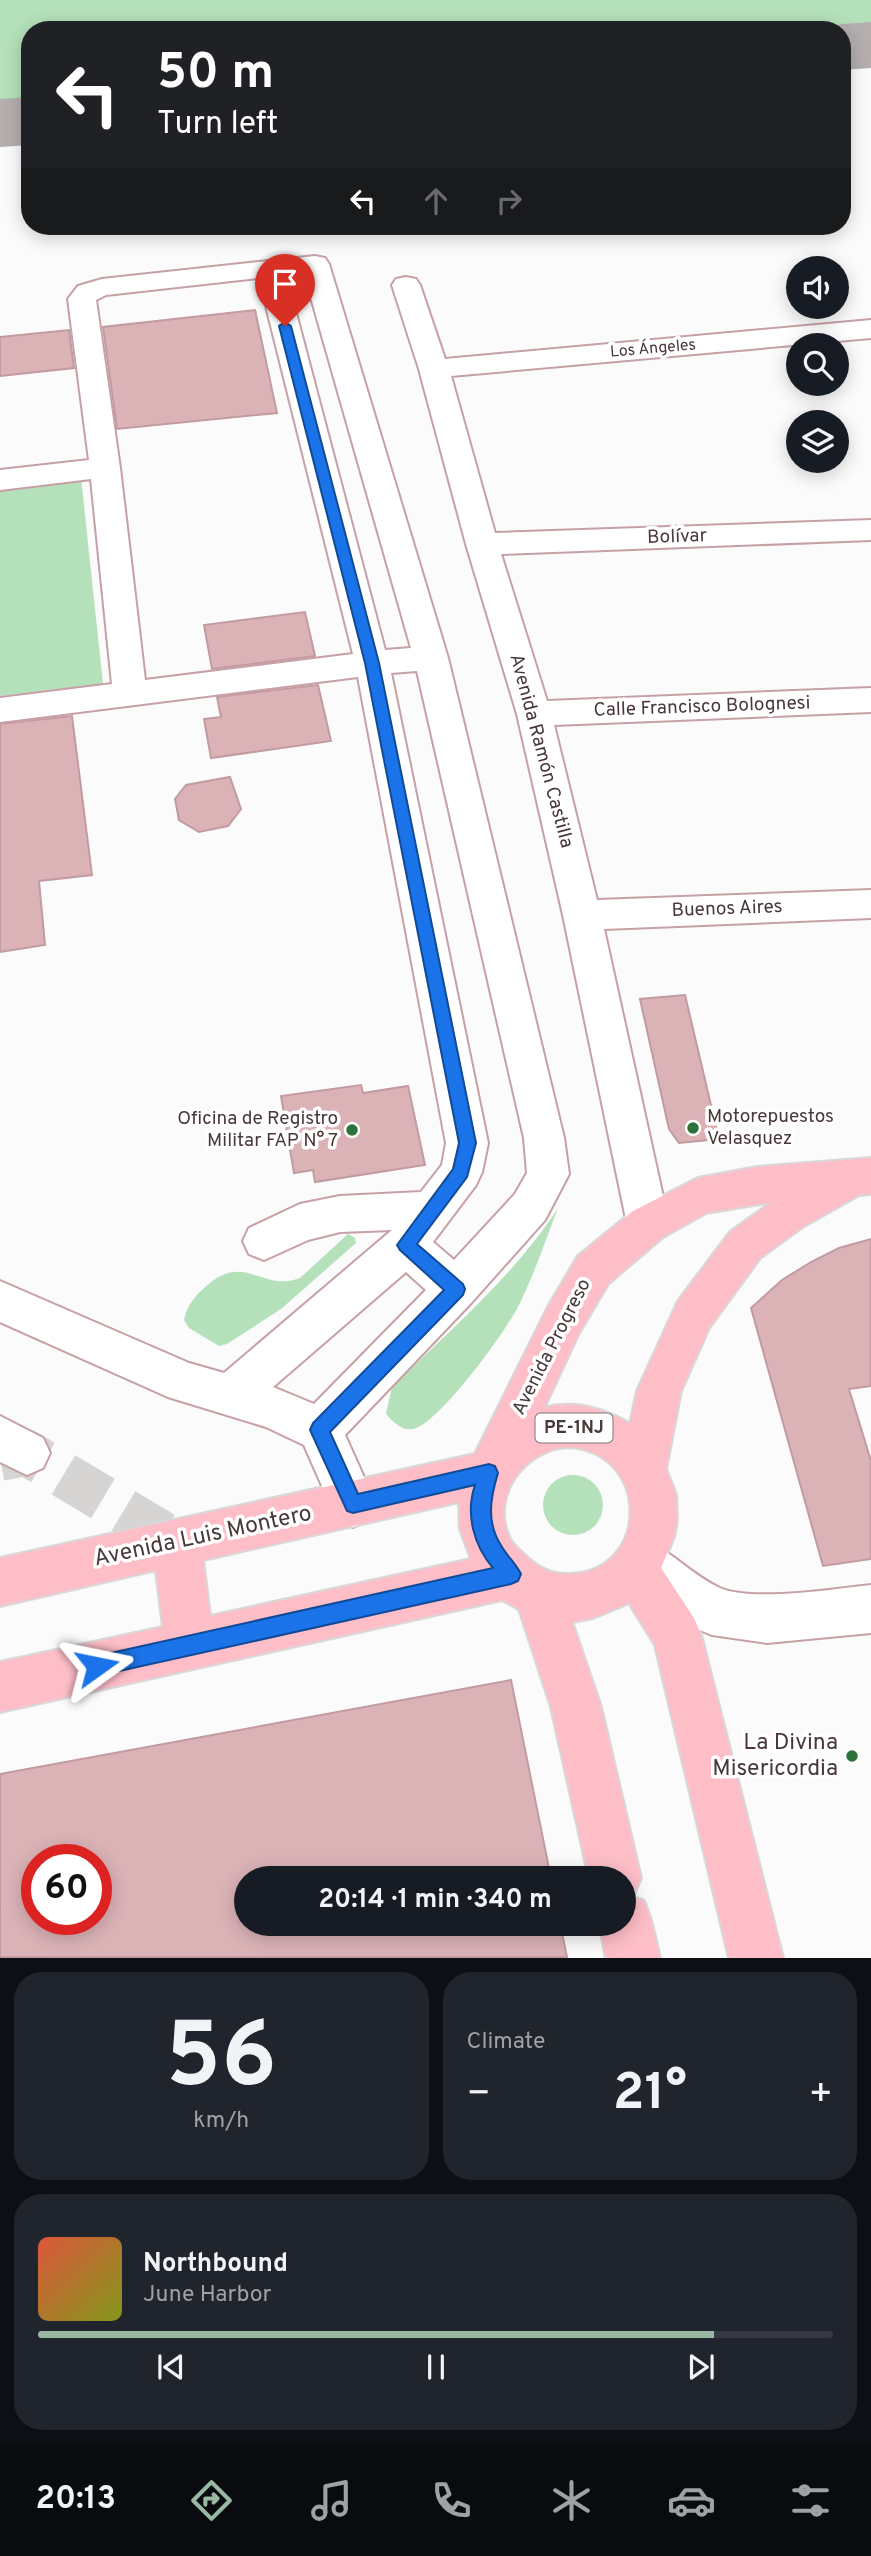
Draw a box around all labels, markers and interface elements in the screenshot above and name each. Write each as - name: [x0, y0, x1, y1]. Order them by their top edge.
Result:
- text: 50 m: [157, 44, 274, 106]
- icon: left: [42, 49, 133, 140]
- text: Turn left: [157, 105, 278, 145]
- icon: left: [344, 182, 382, 220]
- icon: ahead: [417, 182, 455, 220]
- icon: right: [490, 182, 528, 220]
- pin: [255, 254, 315, 326]
- map controls: [786, 256, 849, 473]
- button: sound: [786, 256, 849, 319]
- icon: arrive: [266, 265, 304, 303]
- street label: Los Ángeles: [609, 333, 697, 363]
- button: search: [786, 333, 849, 396]
- button: layers: [786, 410, 849, 473]
- street label: Bolívar: [647, 524, 708, 550]
- street label: Avenida Ramón Castilla: [504, 651, 578, 851]
- street label: Calle Francisco Bolognesi: [593, 691, 811, 723]
- street label: Buenos Aires: [671, 895, 783, 923]
- place label: Motorepuestos Velasquez: [707, 1105, 834, 1151]
- place label: Oficina de Registro Militar FAP N° 7: [177, 1107, 338, 1153]
- marker: Motorepuestos Velasquez: [685, 1120, 701, 1136]
- marker: Oficina de Registro Militar FAP N° 7: [344, 1122, 360, 1138]
- street label: Avenida Progreso: [507, 1275, 597, 1419]
- road number: PE-1NJ: [536, 1414, 612, 1442]
- street label: Avenida Luis Montero: [91, 1500, 315, 1574]
- position arrow: [60, 1629, 134, 1703]
- place label: La Divina Misericordia: [712, 1729, 838, 1784]
- marker: La Divina Misericordia: [844, 1748, 860, 1764]
- speed limit sign: 60: [21, 1844, 112, 1935]
- text: 20:14 · 1 min · 340 m: [318, 1884, 552, 1917]
- text: 56: [165, 2004, 277, 2119]
- text: Climate: [467, 2028, 545, 2057]
- text: 21°: [613, 2062, 687, 2128]
- text: −: [467, 2071, 491, 2120]
- text: +: [808, 2071, 833, 2120]
- text: km/h: [193, 2107, 249, 2136]
- text: Northbound: [143, 2248, 288, 2281]
- text: June Harbor: [143, 2281, 271, 2310]
- icon: previous: [152, 2348, 190, 2386]
- icon: pause: [417, 2348, 455, 2386]
- icon: next: [682, 2348, 720, 2386]
- icon: directions: [187, 2476, 236, 2525]
- icon: music: [307, 2476, 356, 2525]
- icon: phone: [427, 2476, 476, 2525]
- icon: climate: [547, 2476, 596, 2525]
- icon: car: [667, 2476, 716, 2525]
- icon: filters: [786, 2476, 835, 2525]
- text: 20:13: [35, 2480, 116, 2520]

